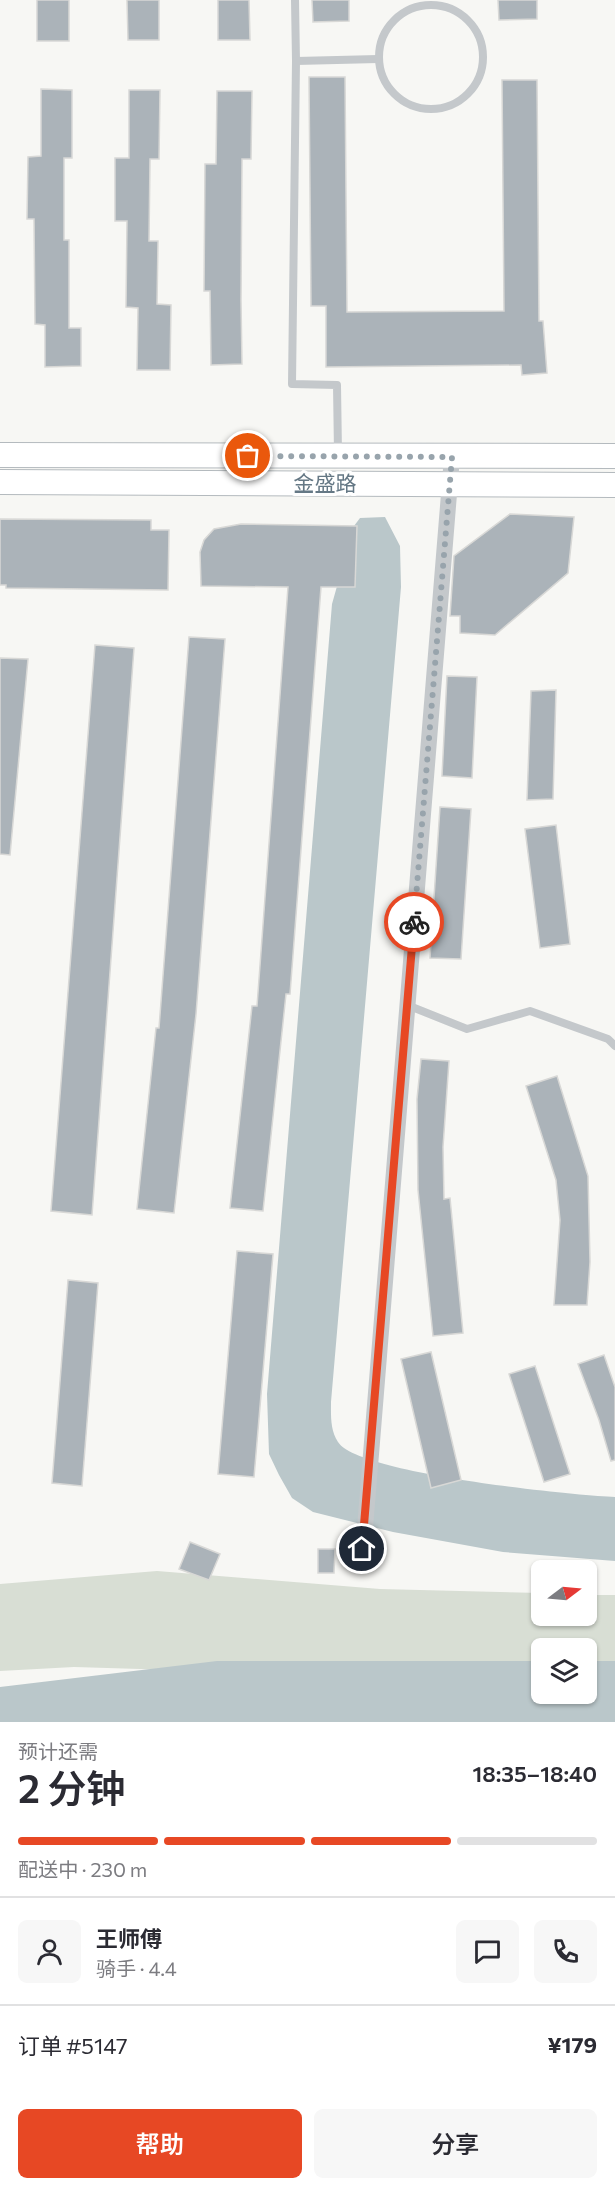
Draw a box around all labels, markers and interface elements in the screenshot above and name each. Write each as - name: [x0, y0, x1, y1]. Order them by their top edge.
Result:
- pin: [222, 430, 273, 481]
- icon: bag: [231, 439, 264, 472]
- street label: 金盛路: [294, 470, 357, 495]
- courier: [384, 892, 444, 952]
- icon: bike: [398, 906, 431, 939]
- pin: [336, 1523, 387, 1574]
- icon: home: [345, 1532, 378, 1565]
- north arrow: [531, 1560, 597, 1626]
- map controls: [531, 1560, 597, 1704]
- button: layers: [531, 1638, 597, 1704]
- text: 预计还需: [18, 1739, 98, 1763]
- text: 18:35–18:40: [472, 1760, 597, 1787]
- text: 2 分钟: [18, 1763, 125, 1811]
- text: 配送中 · 230 m: [18, 1857, 147, 1881]
- button: person: [18, 1920, 81, 1983]
- button: chat: [456, 1920, 519, 1983]
- button: phone: [534, 1920, 597, 1983]
- text: 王师傅: [96, 1925, 162, 1952]
- text: 骑手 · 4.4: [96, 1956, 177, 1980]
- text: ¥179: [547, 2031, 597, 2058]
- text: 订单 #5147: [18, 2032, 128, 2059]
- button: 帮助: [18, 2109, 302, 2178]
- button: 分享: [314, 2109, 597, 2178]

